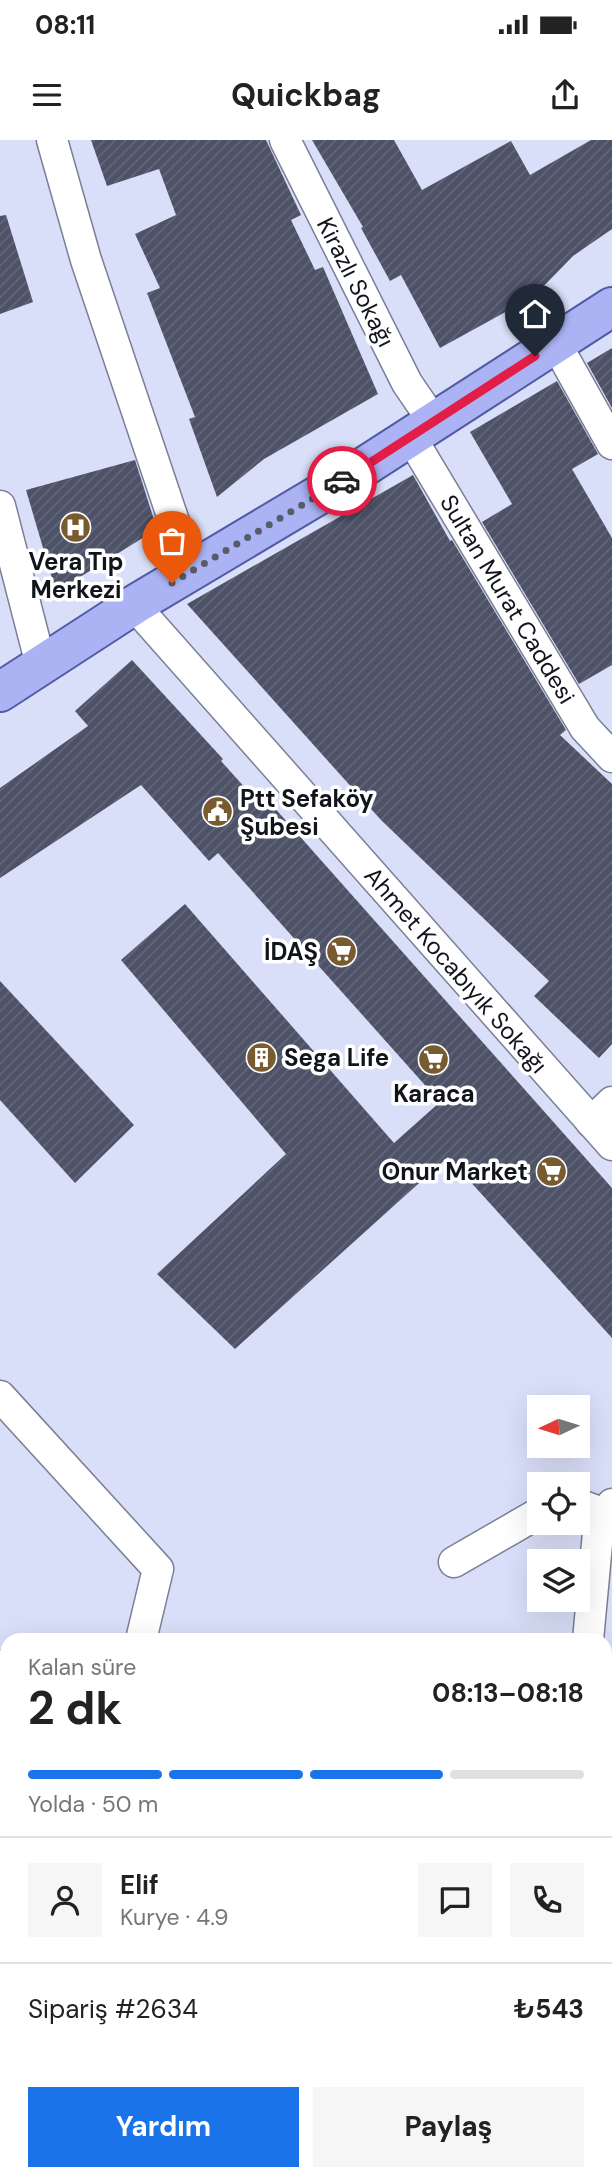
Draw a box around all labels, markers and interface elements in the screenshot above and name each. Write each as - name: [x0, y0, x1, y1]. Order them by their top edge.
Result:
- text: 08:11: [35, 8, 95, 42]
- text: Quickbag: [231, 74, 381, 116]
- icon: menu: [28, 76, 66, 114]
- icon: share: [546, 76, 584, 114]
- street label: Kirazlı Sokağı: [310, 212, 402, 352]
- pin: [505, 284, 565, 356]
- icon: home: [516, 295, 554, 333]
- courier: [307, 446, 377, 516]
- icon: car: [323, 462, 361, 500]
- street label: Sultan Murat Caddesi: [433, 489, 583, 709]
- hospital icon: Vera Tıp Merkezi: [59, 510, 93, 544]
- pin: [142, 511, 202, 583]
- icon: bag: [153, 522, 191, 560]
- place label: Vera Tıp Merkezi: [29, 546, 123, 605]
- place label: Ptt Sefaköy Şubesi: [240, 783, 374, 842]
- public building icon: Ptt Sefaköy Şubesi: [200, 795, 234, 829]
- street label: Ahmet Kocabıyık Sokağı: [358, 860, 554, 1080]
- supermarket icon: İDAŞ: [324, 934, 358, 968]
- place label: İDAŞ: [264, 936, 318, 967]
- building icon: Sega Life: [244, 1040, 278, 1074]
- place label: Sega Life: [284, 1042, 389, 1073]
- supermarket icon: Karaca: [417, 1042, 451, 1076]
- place label: Karaca: [393, 1078, 475, 1109]
- supermarket icon: Onur Market: [534, 1154, 568, 1188]
- place label: Onur Market: [381, 1156, 528, 1187]
- north arrow: [527, 1395, 590, 1458]
- map controls: [527, 1395, 590, 1612]
- button: locate: [527, 1472, 590, 1535]
- button: layers: [527, 1549, 590, 1612]
- text: Kalan süre: [28, 1652, 136, 1682]
- text: 08:13–08:18: [432, 1676, 584, 1710]
- text: 2 dk: [28, 1678, 122, 1738]
- text: Yolda · 50 m: [28, 1789, 158, 1819]
- button: person: [28, 1863, 102, 1937]
- button: chat: [418, 1863, 492, 1937]
- button: phone: [510, 1863, 584, 1937]
- text: Elif: [120, 1868, 159, 1902]
- text: Kurye · 4.9: [120, 1902, 229, 1932]
- text: Sipariş #2634: [28, 1992, 198, 2026]
- text: ₺543: [514, 1992, 584, 2026]
- button: Yardım: [28, 2087, 299, 2167]
- button: Paylaş: [313, 2087, 584, 2167]

